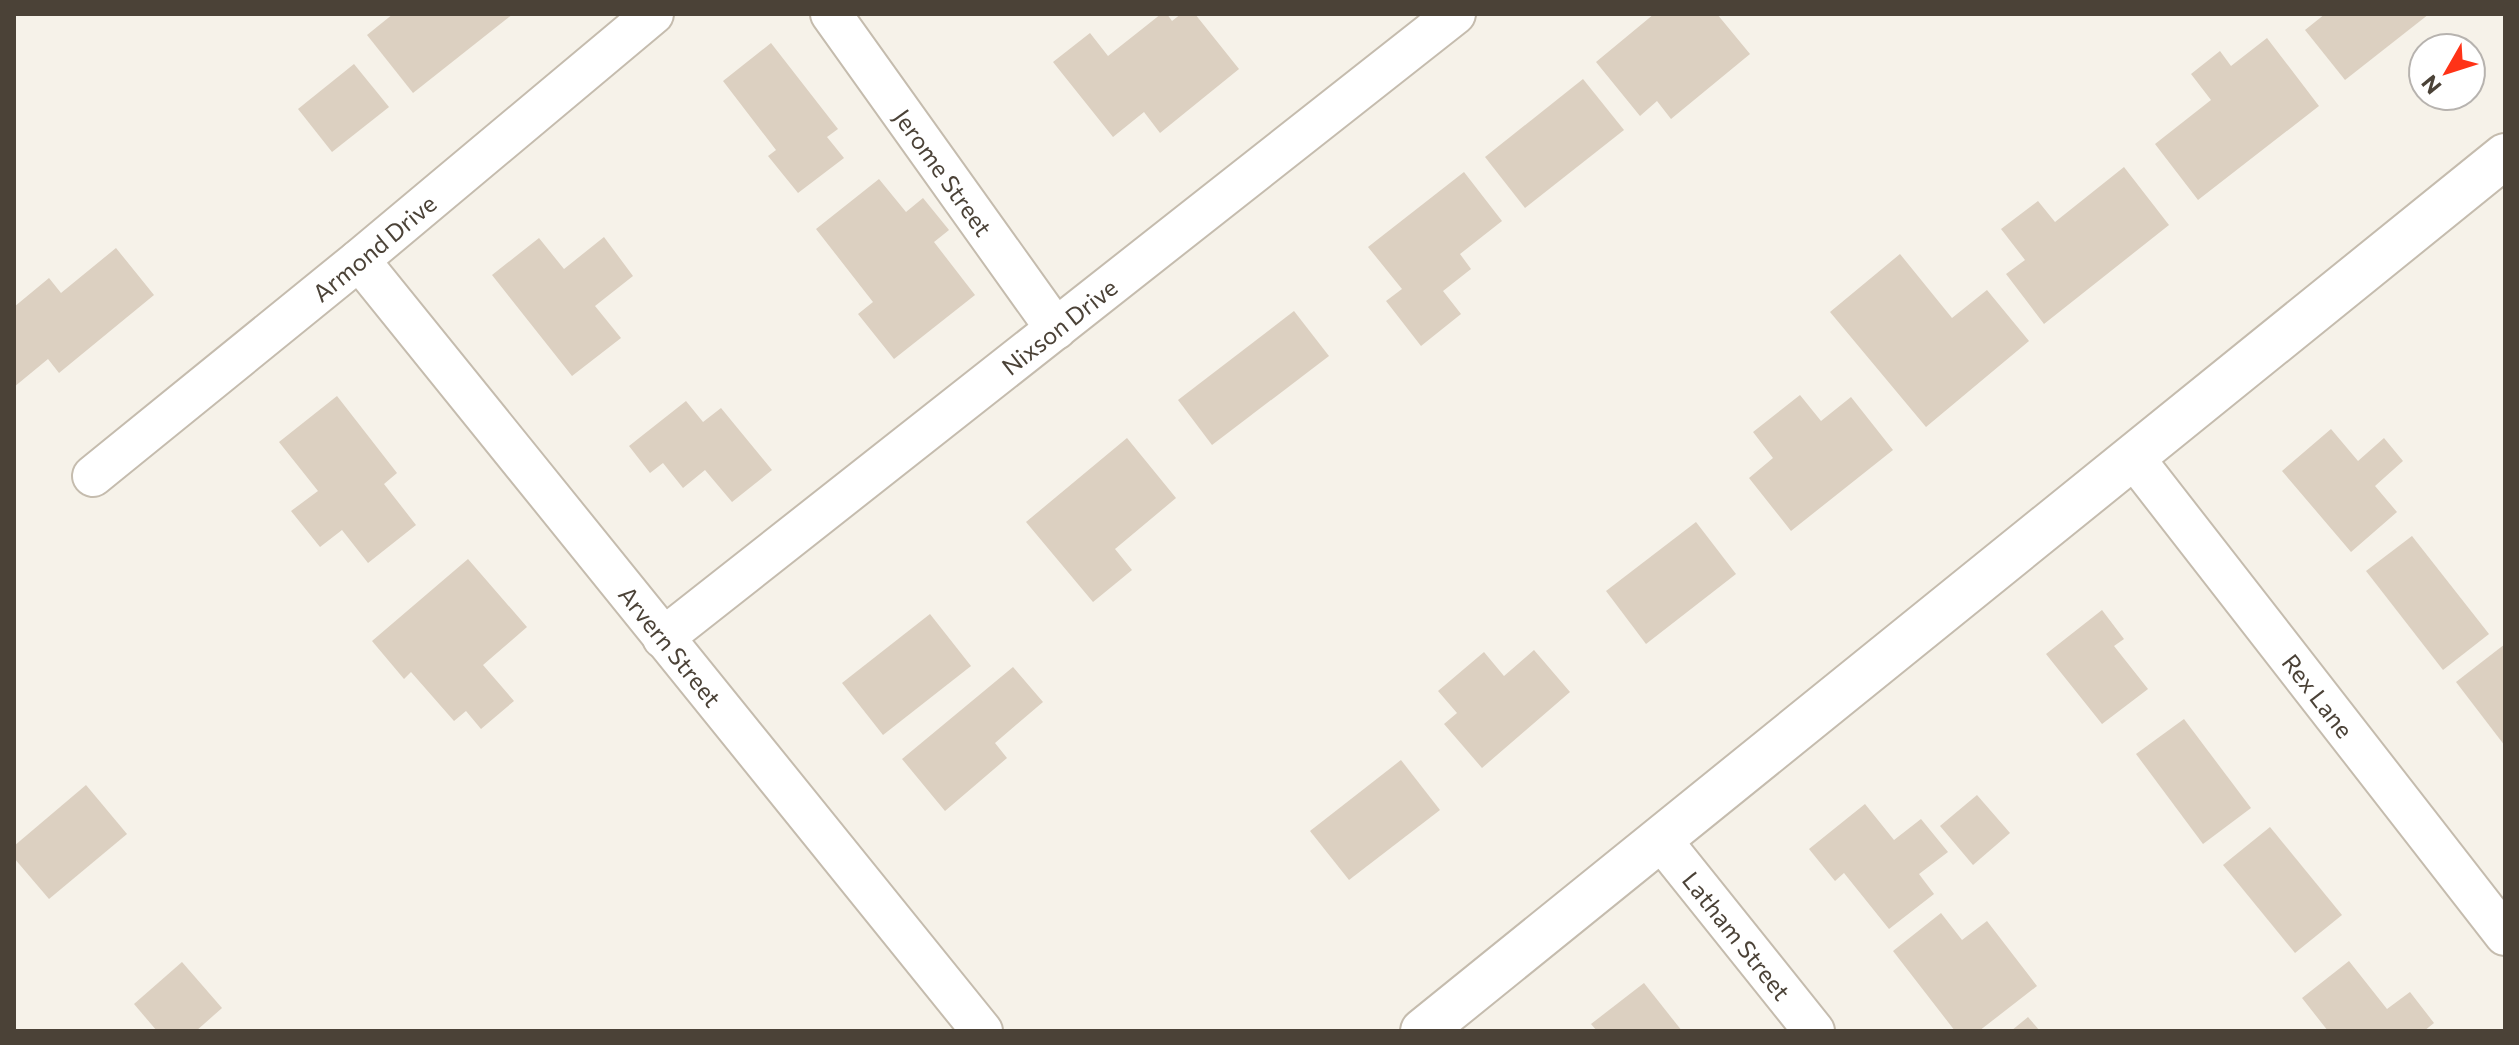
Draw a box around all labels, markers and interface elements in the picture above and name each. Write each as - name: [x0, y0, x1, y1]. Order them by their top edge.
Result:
- north arrow: [2407, 32, 2487, 112]
- text: N: [2415, 70, 2447, 100]
- street label: Jerome Street: [889, 103, 999, 241]
- street label: Armond Drive: [306, 188, 441, 307]
- street label: Nixson Drive: [995, 272, 1122, 380]
- street label: Arvern Street: [613, 580, 728, 712]
- street label: Rex Lane: [2277, 648, 2360, 743]
- street label: Latham Street: [1677, 865, 1797, 1005]

